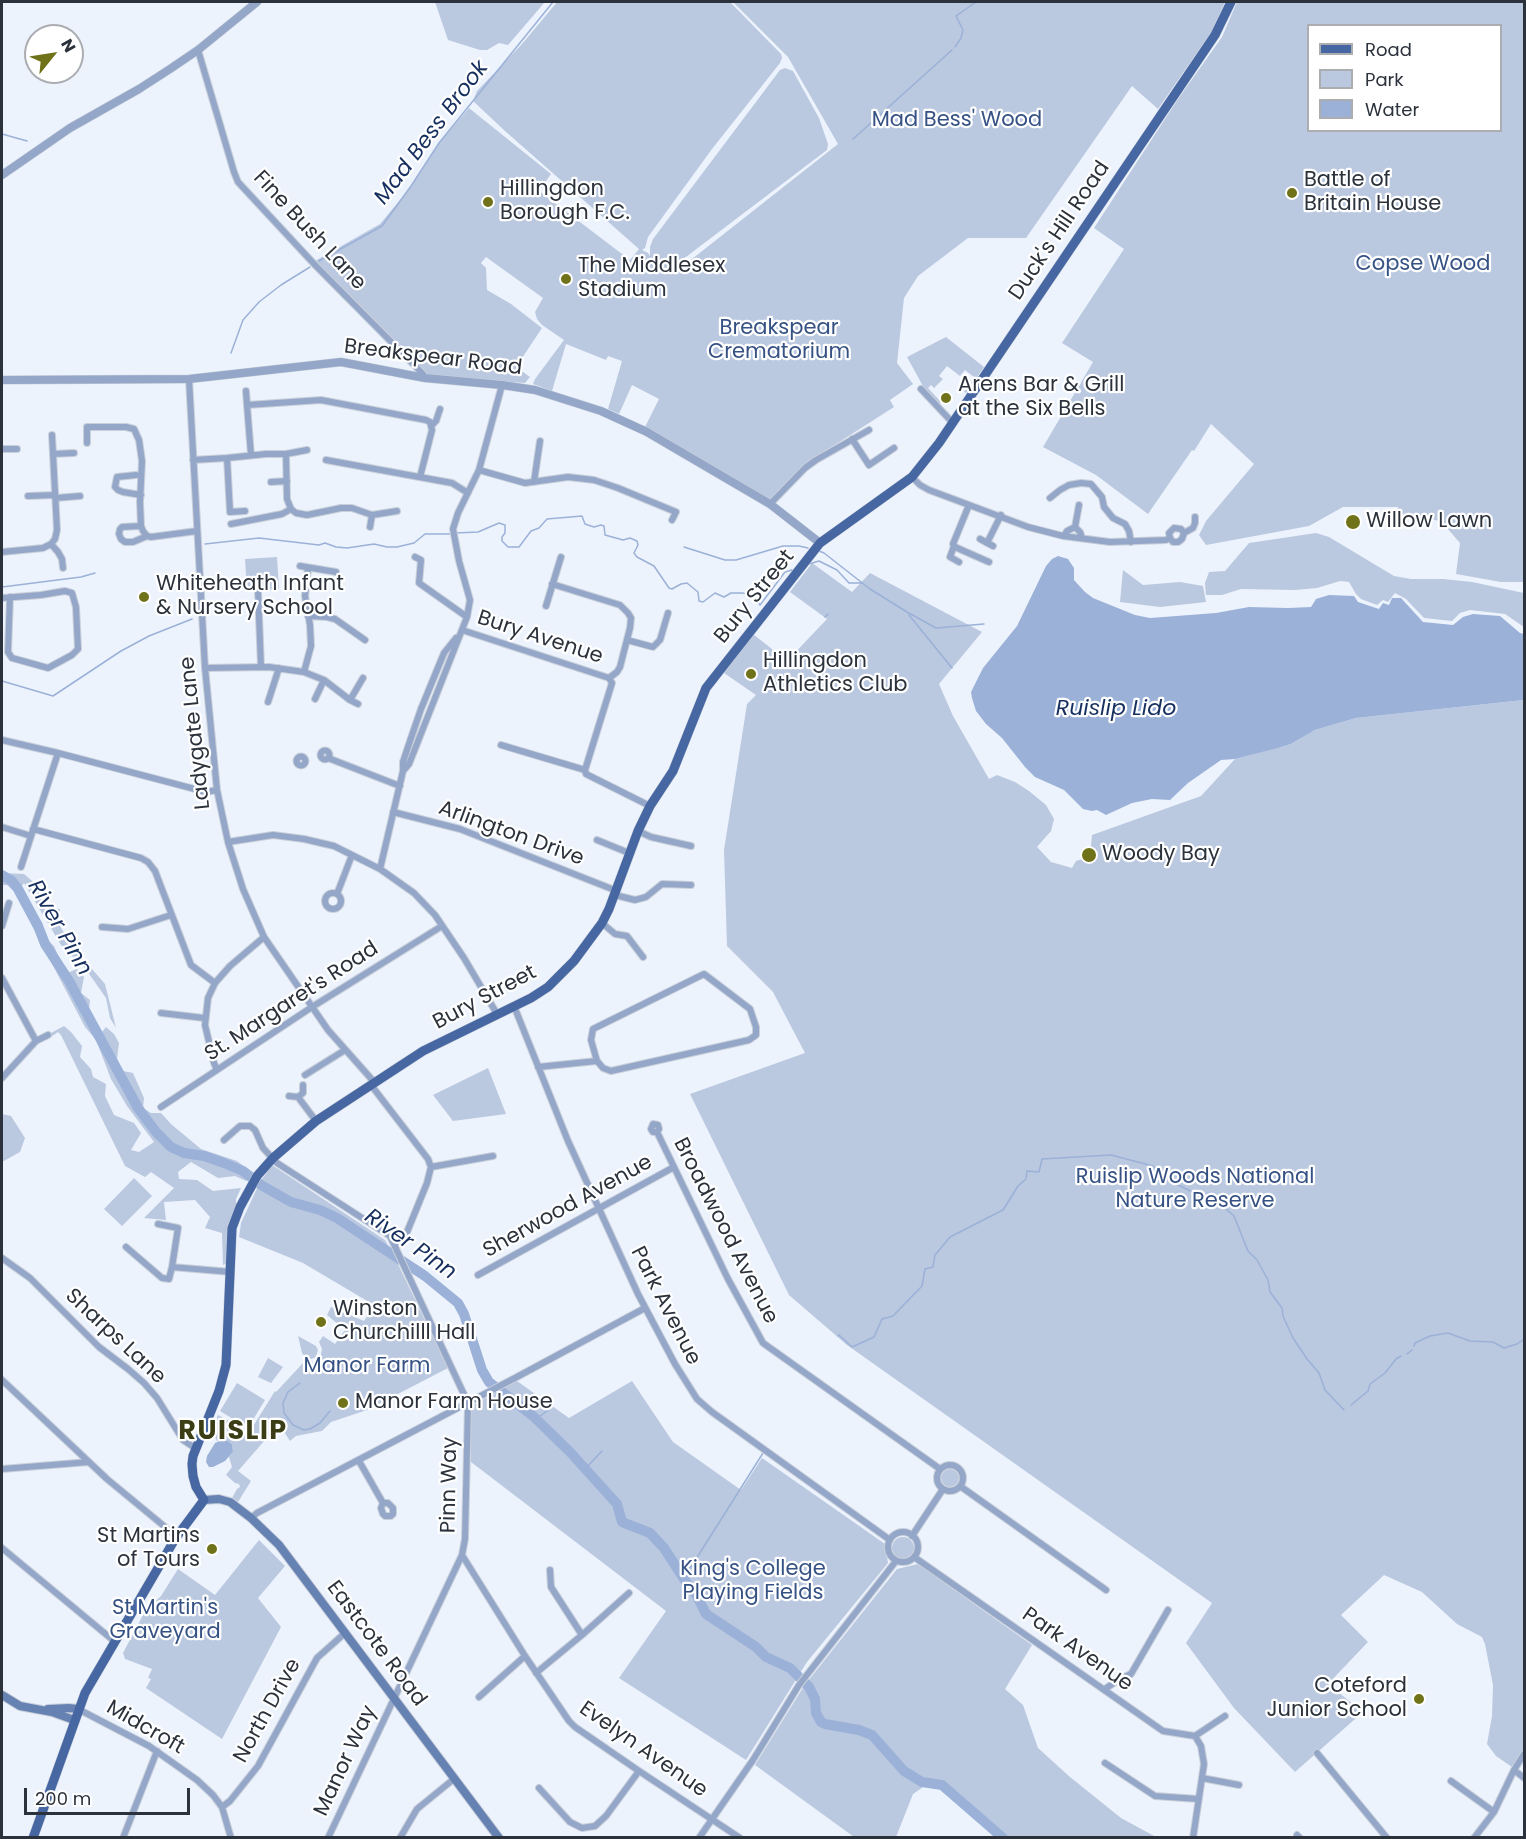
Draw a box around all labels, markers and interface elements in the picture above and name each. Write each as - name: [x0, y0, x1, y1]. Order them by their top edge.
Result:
- north arrow: [24, 24, 84, 84]
- legend: [1307, 24, 1502, 132]
- text: N: [55, 35, 81, 57]
- text: Road: [1365, 37, 1412, 62]
- water label: Mad Bess Brook: [369, 56, 495, 210]
- text: Park: [1365, 67, 1404, 92]
- text: Water: [1365, 97, 1419, 122]
- park label: Mad Bess' Wood: [872, 108, 1042, 134]
- street label: Duck's Hill Road: [1004, 157, 1116, 305]
- street label: Fine Bush Lane: [247, 166, 371, 296]
- place label: Battle of Britain House: [1304, 168, 1441, 218]
- place label: Hillingdon Borough F.C.: [500, 177, 630, 227]
- marker: Battle of Britain House: [1285, 186, 1299, 200]
- marker: Hillingdon Borough F.C.: [481, 195, 495, 209]
- park label: Copse Wood: [1355, 252, 1491, 278]
- place label: The Middlesex Stadium: [578, 254, 725, 304]
- marker: The Middlesex Stadium: [559, 272, 573, 286]
- park label: Breakspear Crematorium: [708, 316, 850, 366]
- street label: Breakspear Road: [343, 335, 523, 381]
- place label: Arens Bar & Grill at the Six Bells: [958, 373, 1124, 423]
- marker: Arens Bar & Grill at the Six Bells: [939, 391, 953, 405]
- place label: Willow Lawn: [1366, 509, 1492, 535]
- marker: Willow Lawn: [1344, 513, 1362, 531]
- street label: Bury Street: [710, 545, 800, 649]
- place label: Whiteheath Infant & Nursery School: [156, 572, 344, 622]
- marker: Whiteheath Infant & Nursery School: [137, 590, 151, 604]
- street label: Bury Avenue: [474, 606, 606, 670]
- place label: Hillingdon Athletics Club: [763, 649, 908, 699]
- street label: Ladygate Lane: [175, 655, 217, 811]
- marker: Hillingdon Athletics Club: [744, 667, 758, 681]
- water label: Ruislip Lido: [1056, 696, 1176, 722]
- street label: Arlington Drive: [435, 796, 587, 872]
- place label: Woody Bay: [1102, 842, 1220, 868]
- marker: Woody Bay: [1080, 846, 1098, 864]
- water label: River Pinn: [21, 876, 97, 980]
- street label: St. Margaret's Road: [201, 937, 383, 1067]
- street label: Bury Street: [429, 960, 541, 1036]
- street label: Broadwood Avenue: [667, 1134, 783, 1328]
- street label: Sherwood Avenue: [479, 1150, 657, 1264]
- park label: Ruislip Woods National Nature Reserve: [1076, 1165, 1314, 1215]
- water label: River Pinn: [359, 1204, 461, 1286]
- street label: Park Avenue: [624, 1243, 706, 1369]
- street label: Sharps Lane: [59, 1284, 171, 1390]
- place label: Winston Churchilll Hall: [333, 1297, 475, 1347]
- marker: Winston Churchilll Hall: [314, 1315, 328, 1329]
- park label: Manor Farm: [304, 1354, 430, 1380]
- place label: Manor Farm House: [355, 1390, 553, 1416]
- marker: Manor Farm House: [336, 1396, 350, 1410]
- district label: RUISLIP: [178, 1416, 288, 1448]
- street label: Pinn Way: [437, 1437, 463, 1533]
- place label: St Martins of Tours: [97, 1524, 200, 1574]
- marker: St Martins of Tours: [205, 1542, 219, 1556]
- park label: King's College Playing Fields: [680, 1557, 826, 1607]
- street label: Eastcote Road: [321, 1576, 431, 1712]
- park label: St Martin's Graveyard: [109, 1596, 221, 1646]
- street label: Park Avenue: [1017, 1603, 1137, 1697]
- street label: North Drive: [229, 1654, 307, 1768]
- place label: Coteford Junior School: [1266, 1674, 1407, 1724]
- marker: Coteford Junior School: [1412, 1692, 1426, 1706]
- street label: Midcroft: [101, 1696, 189, 1760]
- street label: Evelyn Avenue: [574, 1697, 712, 1803]
- street label: Manor Way: [309, 1702, 383, 1820]
- scale bar: [27, 1776, 194, 1814]
- text: 200 m: [35, 1786, 91, 1811]

